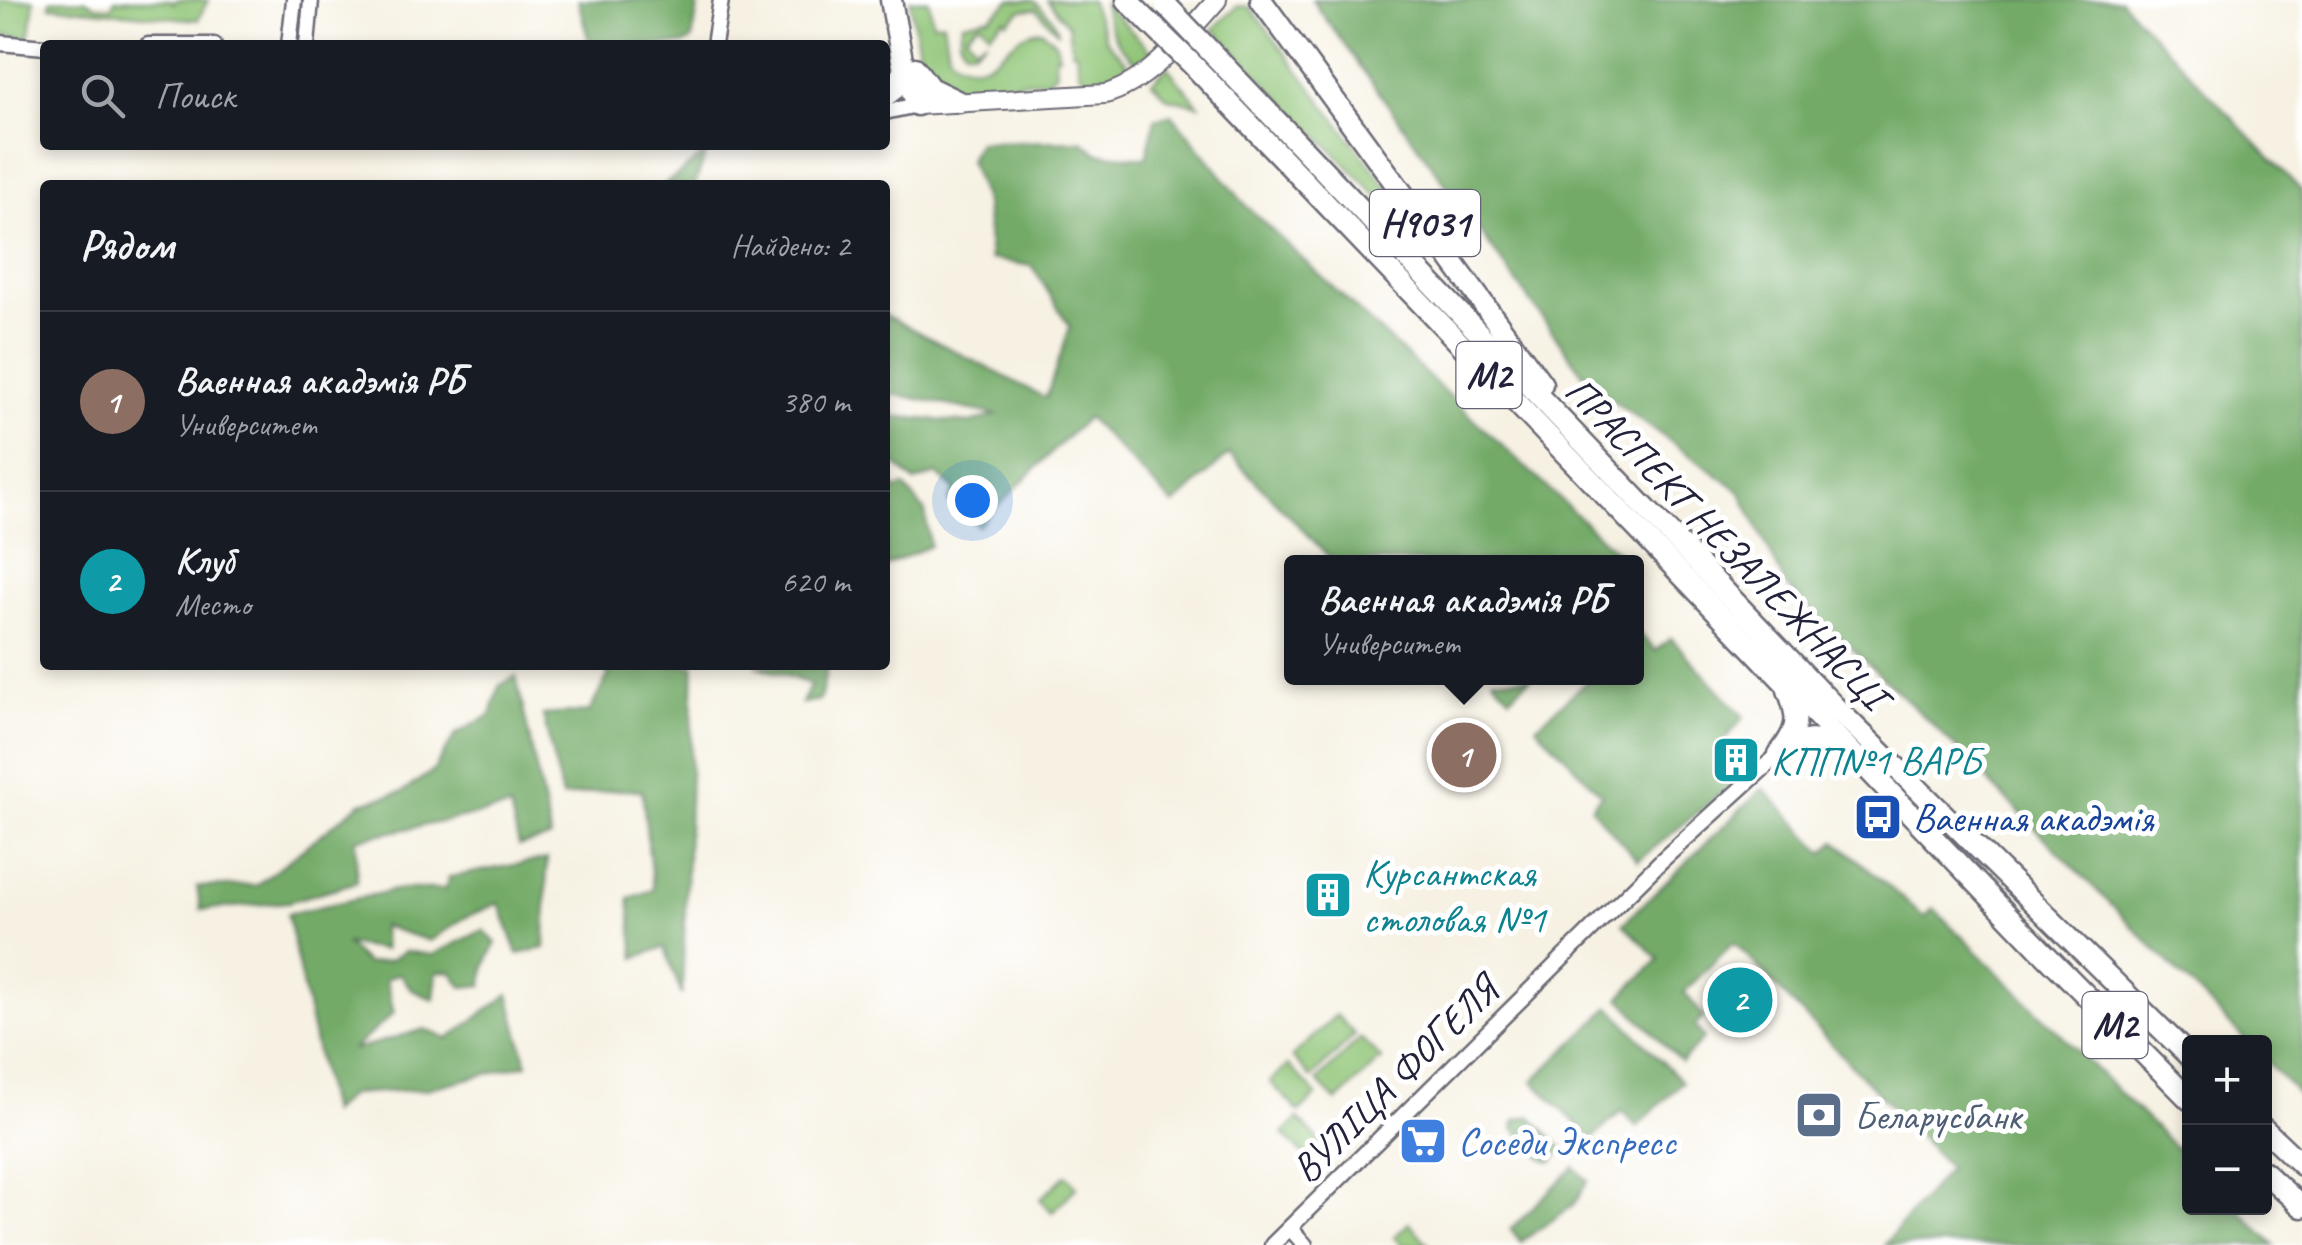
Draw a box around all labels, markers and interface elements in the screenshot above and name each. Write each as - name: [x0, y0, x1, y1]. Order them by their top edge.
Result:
- search box: [40, 40, 890, 150]
- icon: search: [75, 68, 130, 123]
- text: Поиск: [155, 72, 235, 119]
- road number: Н9031: [1370, 190, 1480, 256]
- text: Рядом: [80, 219, 174, 272]
- text: Найдено: 2: [731, 225, 850, 266]
- road number: М2: [1456, 342, 1522, 408]
- text: Ваенная акадэмія РБ: [175, 357, 466, 404]
- street label: ПРАСПЕКТ НЕЗАЛЕЖНАСЦІ: [1554, 366, 1904, 726]
- text: 1: [105, 381, 120, 422]
- text: 380 m: [781, 381, 850, 422]
- text: Университет: [175, 404, 317, 445]
- your location: [947, 475, 998, 526]
- text: Клуб: [175, 537, 234, 584]
- popup: [1284, 555, 1644, 685]
- text: 2: [105, 561, 120, 602]
- text: 620 m: [781, 561, 850, 602]
- text: Ваенная акадэмія РБ: [1318, 576, 1610, 623]
- text: Место: [175, 584, 251, 625]
- text: Университет: [1318, 623, 1460, 664]
- pin: 1: [1432, 718, 1496, 792]
- building icon: КПП№1 ВАРБ: [1710, 734, 1762, 786]
- place label: КПП№1 ВАРБ: [1771, 736, 1985, 786]
- bus stop icon: Ваенная акадэмія: [1852, 791, 1904, 843]
- place label: Ваенная акадэмія: [1913, 793, 2155, 843]
- place label: Курсантская столовая №1: [1363, 848, 1548, 944]
- building icon: Курсантская столовая №1: [1302, 869, 1354, 921]
- street label: ВУЛІЦА ФОГЕЛЯ: [1281, 962, 1513, 1193]
- pin: 2: [1708, 962, 1772, 1038]
- road number: М2: [2082, 992, 2148, 1058]
- map controls: [2182, 1035, 2272, 1215]
- button: +: [2182, 1035, 2272, 1125]
- bank icon: Беларусбанк: [1793, 1089, 1845, 1141]
- place label: Беларусбанк: [1854, 1091, 2024, 1141]
- supermarket icon: Соседи Экспресс: [1397, 1115, 1449, 1167]
- place label: Соседи Экспресс: [1458, 1117, 1677, 1167]
- button: −: [2182, 1125, 2272, 1215]

